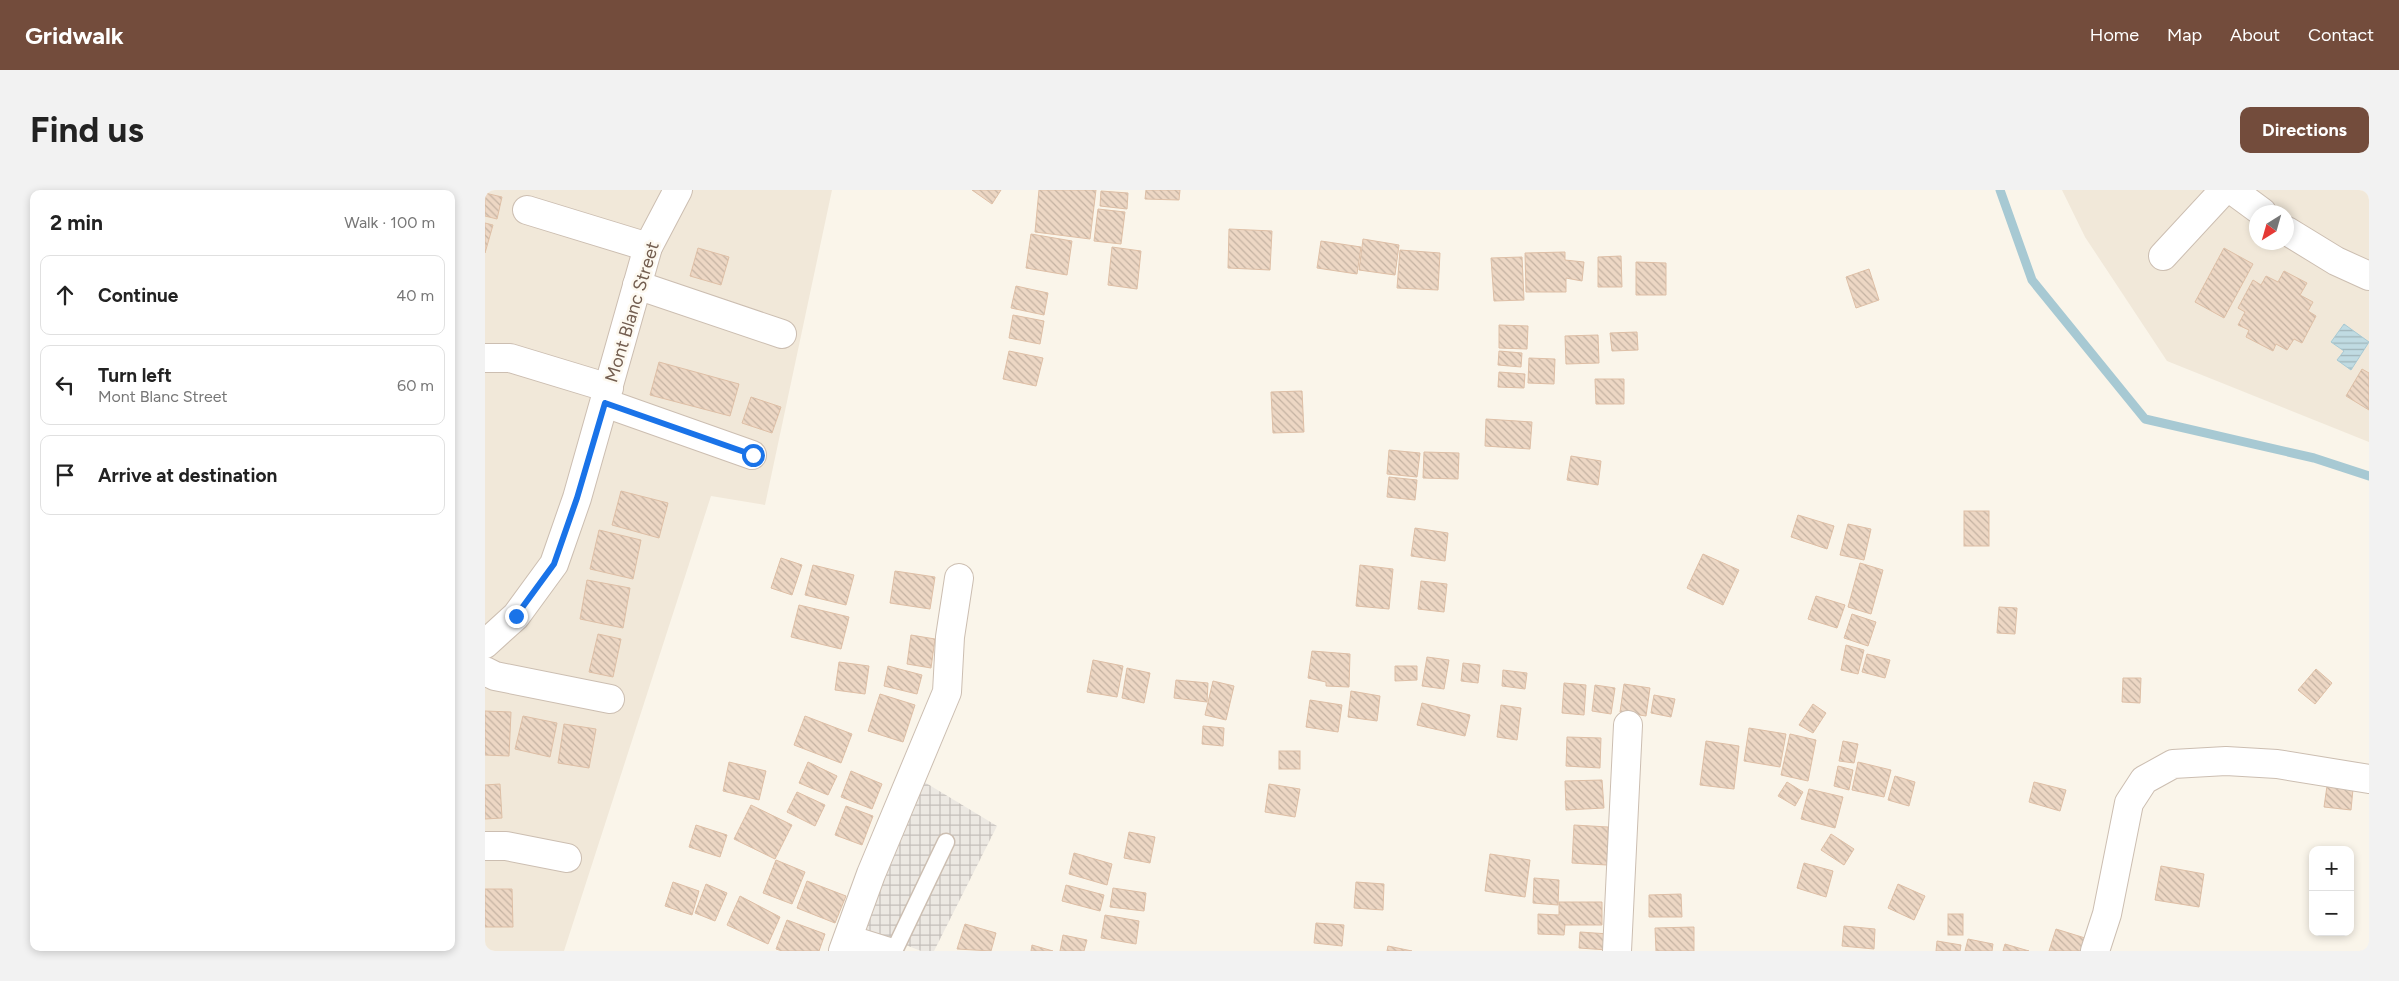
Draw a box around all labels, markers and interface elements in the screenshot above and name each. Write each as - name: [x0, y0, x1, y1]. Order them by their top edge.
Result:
- text: Gridwalk: [25, 21, 124, 50]
- text: Home: [2090, 24, 2139, 46]
- text: Map: [2167, 24, 2202, 46]
- text: About: [2230, 24, 2280, 46]
- text: Contact: [2308, 24, 2374, 46]
- button: Directions: [2240, 107, 2369, 153]
- text: Find us: [30, 109, 144, 151]
- north arrow: [2249, 205, 2294, 250]
- text: 2 min: [50, 210, 103, 235]
- text: Walk · 100 m: [344, 213, 435, 232]
- street label: Mont Blanc Street: [600, 239, 664, 385]
- icon: ahead: [51, 281, 79, 309]
- text: Continue: [98, 284, 178, 307]
- text: 40 m: [396, 286, 434, 305]
- text: Turn left: [98, 364, 172, 387]
- icon: left: [51, 371, 79, 399]
- text: 60 m: [397, 376, 434, 395]
- text: Mont Blanc Street: [98, 387, 228, 406]
- route start: [742, 444, 765, 467]
- icon: arrive: [51, 461, 79, 489]
- text: Arrive at destination: [98, 464, 277, 487]
- route end: [505, 605, 528, 628]
- map controls: [2309, 846, 2354, 936]
- button: +: [2309, 846, 2354, 891]
- button: −: [2309, 891, 2354, 936]

